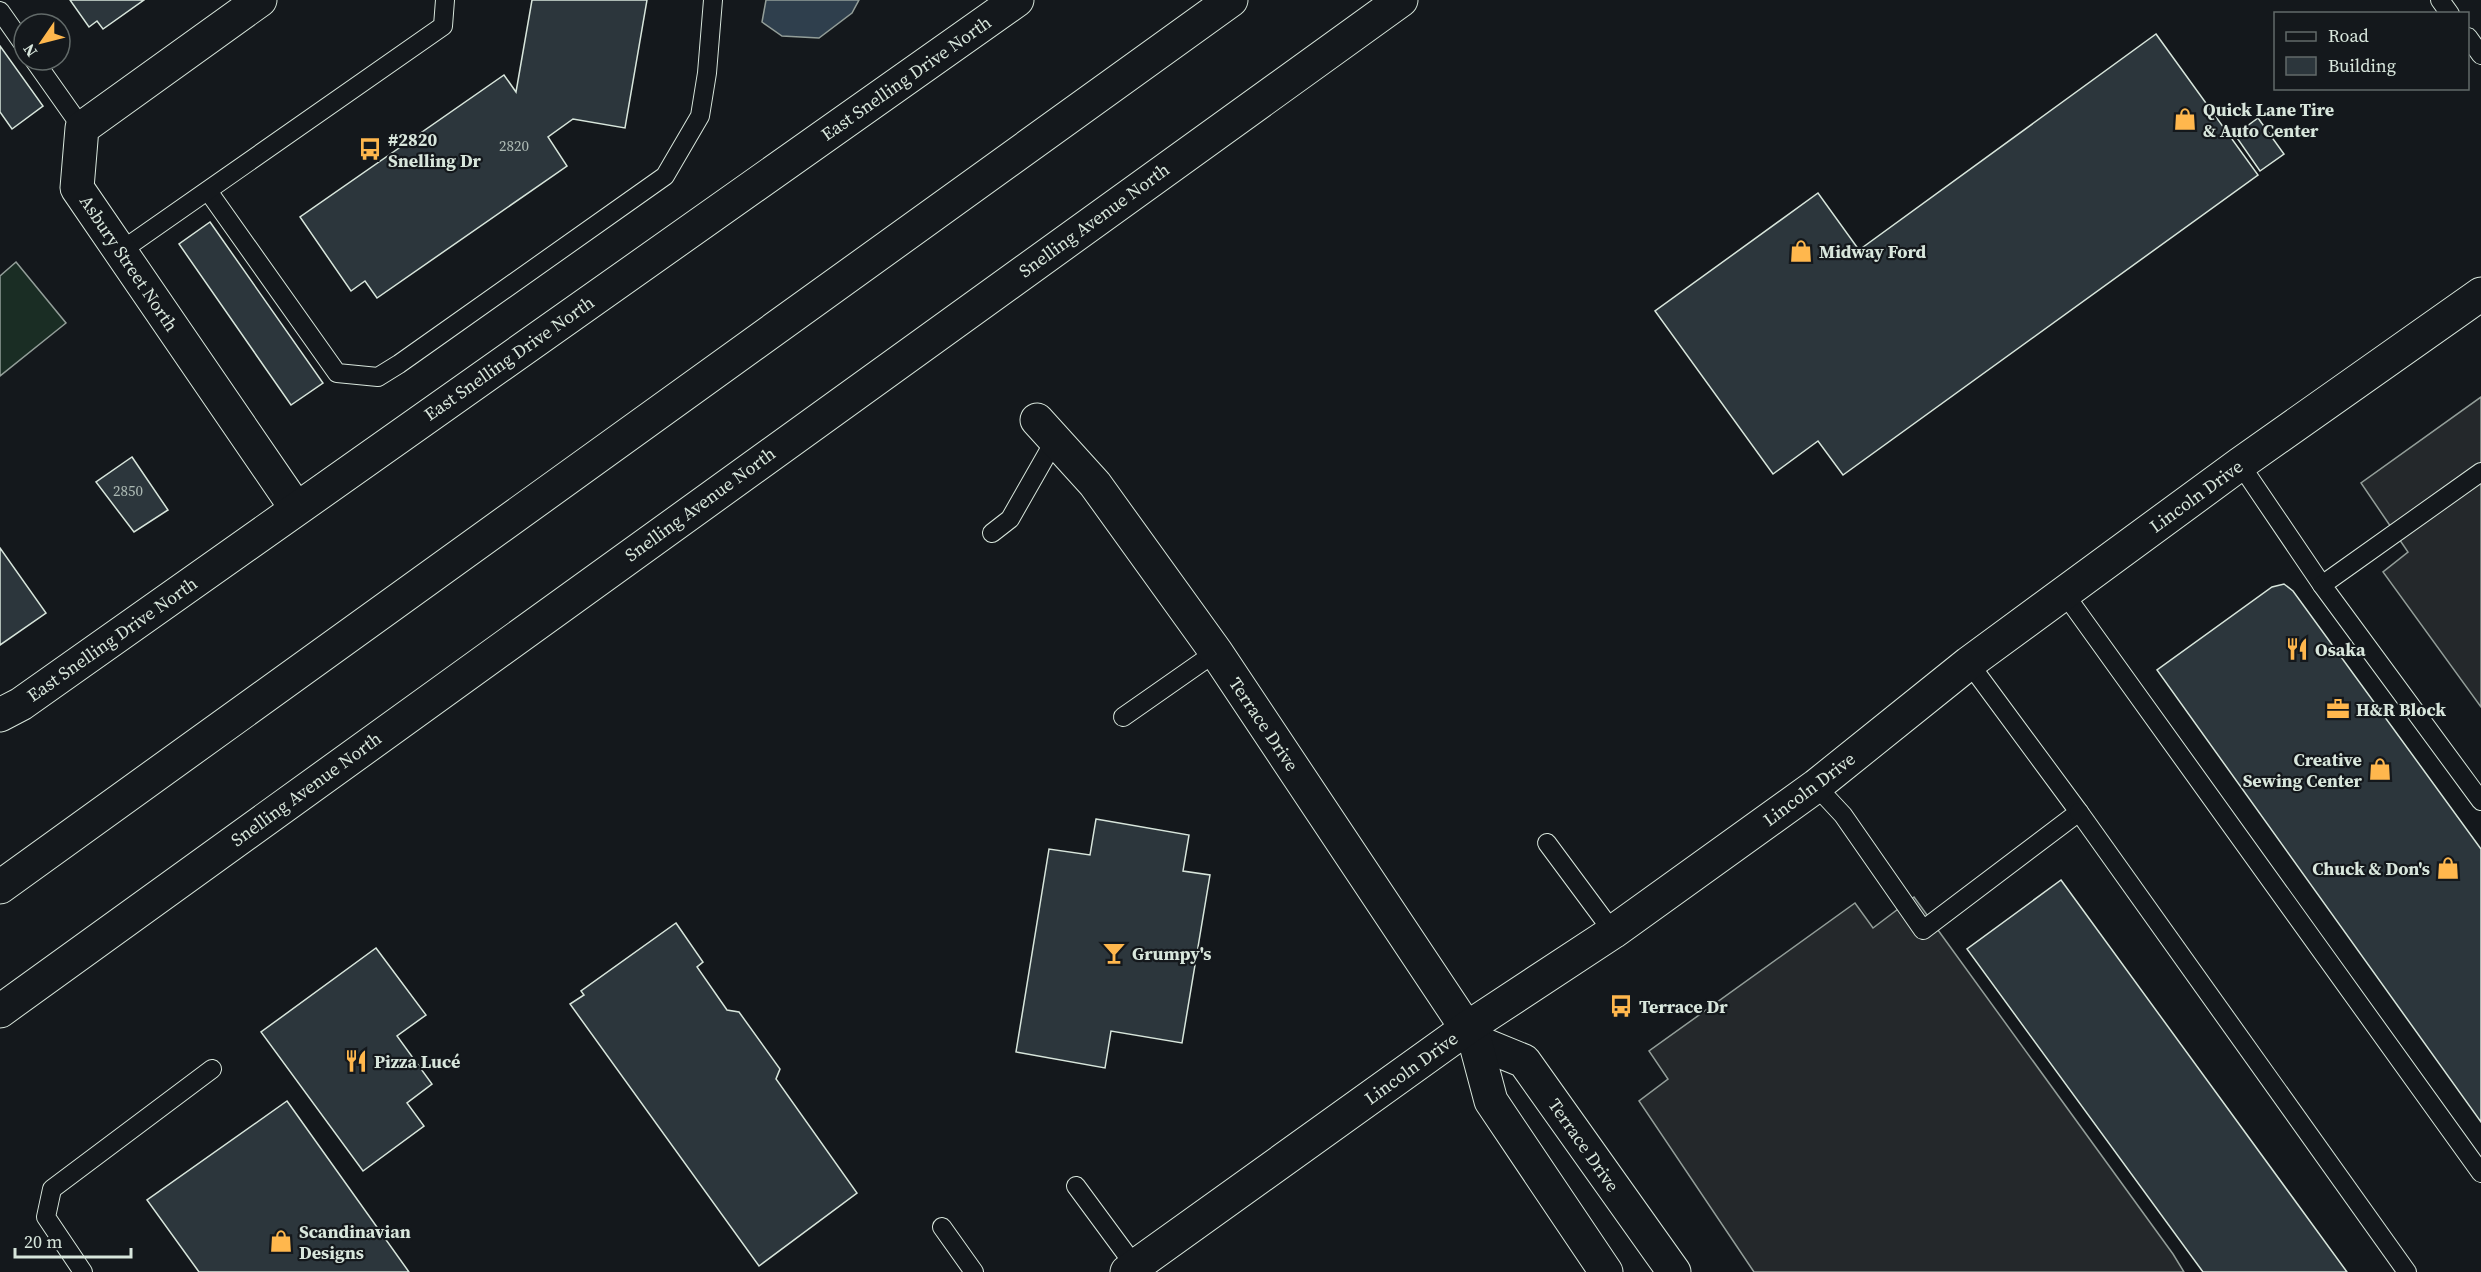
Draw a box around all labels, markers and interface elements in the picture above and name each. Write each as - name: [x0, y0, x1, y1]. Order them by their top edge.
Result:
- street label: East Snelling Drive North: [816, 10, 996, 146]
- north arrow: [12, 12, 72, 72]
- legend: [2274, 12, 2469, 90]
- text: Road: [2328, 23, 2369, 48]
- text: N: [17, 39, 42, 62]
- text: Building: [2328, 53, 2396, 78]
- place label: Quick Lane Tire & Auto Center: [2203, 97, 2334, 143]
- shop icon: Quick Lane Tire & Auto Center: [2172, 106, 2198, 132]
- place label: #2820 Snelling Dr: [388, 127, 482, 173]
- house number: 2820: [499, 135, 529, 156]
- bus stop icon: #2820 Snelling Dr: [357, 136, 383, 162]
- street label: Snelling Avenue North: [1014, 157, 1174, 283]
- street label: Asbury Street North: [74, 190, 184, 336]
- shop icon: Midway Ford: [1788, 238, 1814, 264]
- place label: Midway Ford: [1819, 239, 1926, 264]
- street label: East Snelling Drive North: [419, 290, 599, 426]
- street label: Snelling Avenue North: [620, 441, 780, 567]
- street label: Lincoln Drive: [2144, 454, 2248, 538]
- house number: 2850: [113, 480, 143, 501]
- street label: East Snelling Drive North: [22, 571, 202, 707]
- restaurant icon: Osaka: [2284, 636, 2310, 662]
- place label: Osaka: [2315, 637, 2366, 662]
- street label: Terrace Drive: [1223, 672, 1305, 776]
- office icon: H&R Block: [2325, 696, 2351, 722]
- place label: H&R Block: [2356, 697, 2446, 722]
- street label: Snelling Avenue North: [226, 726, 386, 852]
- street label: Lincoln Drive: [1758, 746, 1860, 832]
- place label: Creative Sewing Center: [2243, 747, 2363, 793]
- shop icon: Creative Sewing Center: [2367, 756, 2393, 782]
- shop icon: Chuck & Don's: [2435, 855, 2461, 881]
- place label: Chuck & Don's: [2312, 856, 2430, 881]
- bar icon: Grumpy's: [1101, 940, 1127, 966]
- place label: Grumpy's: [1132, 941, 1211, 966]
- bus stop icon: Terrace Dr: [1608, 993, 1634, 1019]
- place label: Terrace Dr: [1639, 994, 1728, 1019]
- street label: Lincoln Drive: [1359, 1026, 1463, 1110]
- restaurant icon: Pizza Lucé: [343, 1048, 369, 1074]
- place label: Pizza Lucé: [374, 1049, 460, 1074]
- street label: Terrace Drive: [1543, 1093, 1625, 1197]
- place label: Scandinavian Designs: [299, 1219, 411, 1265]
- scale bar: [15, 1221, 130, 1259]
- shop icon: Scandinavian Designs: [268, 1228, 294, 1254]
- text: 20 m: [24, 1229, 62, 1254]

